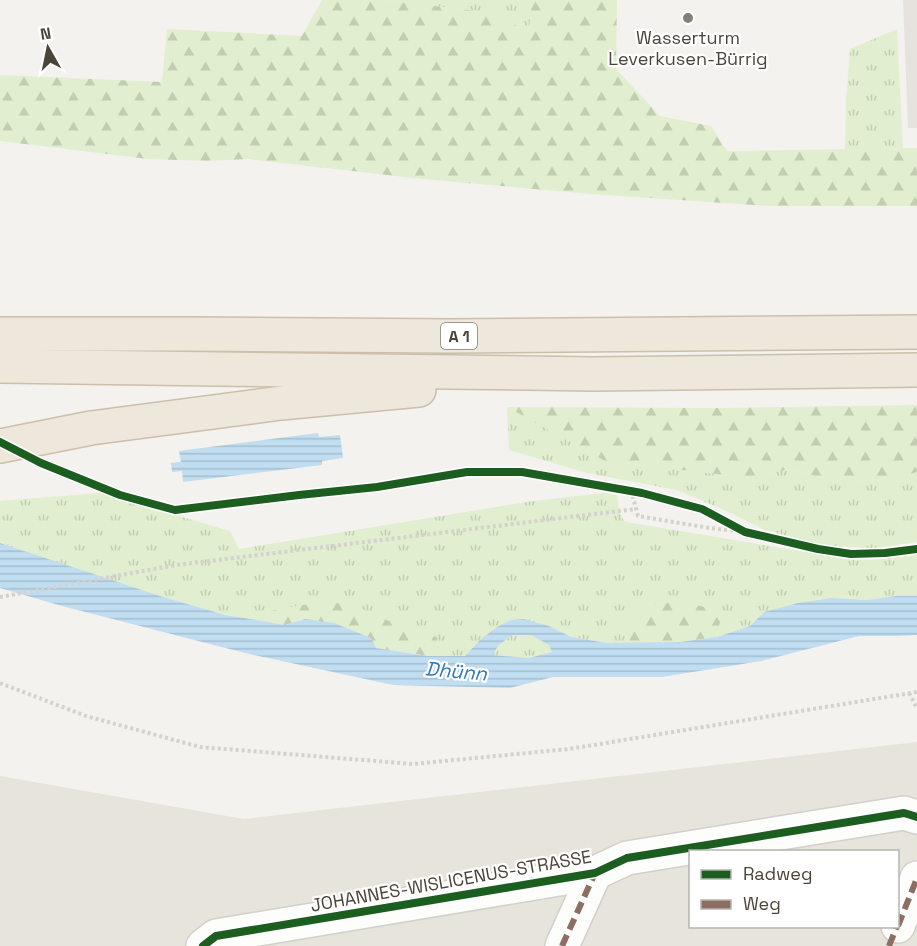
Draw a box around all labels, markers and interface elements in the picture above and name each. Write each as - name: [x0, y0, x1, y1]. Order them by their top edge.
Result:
- marker: Wasserturm Leverkusen-Bürrig: [681, 11, 695, 25]
- north arrow: [18, 18, 78, 78]
- text: N: [39, 22, 53, 45]
- place label: Wasserturm Leverkusen-Bürrig: [608, 26, 768, 70]
- road number: A 1: [441, 323, 477, 349]
- water label: Dhünn: [424, 655, 489, 687]
- street label: JOHANNES-WISLICENUS-STRASSE: [309, 844, 593, 917]
- legend: [689, 850, 899, 928]
- text: Radweg: [743, 862, 813, 885]
- text: Weg: [743, 892, 781, 915]

